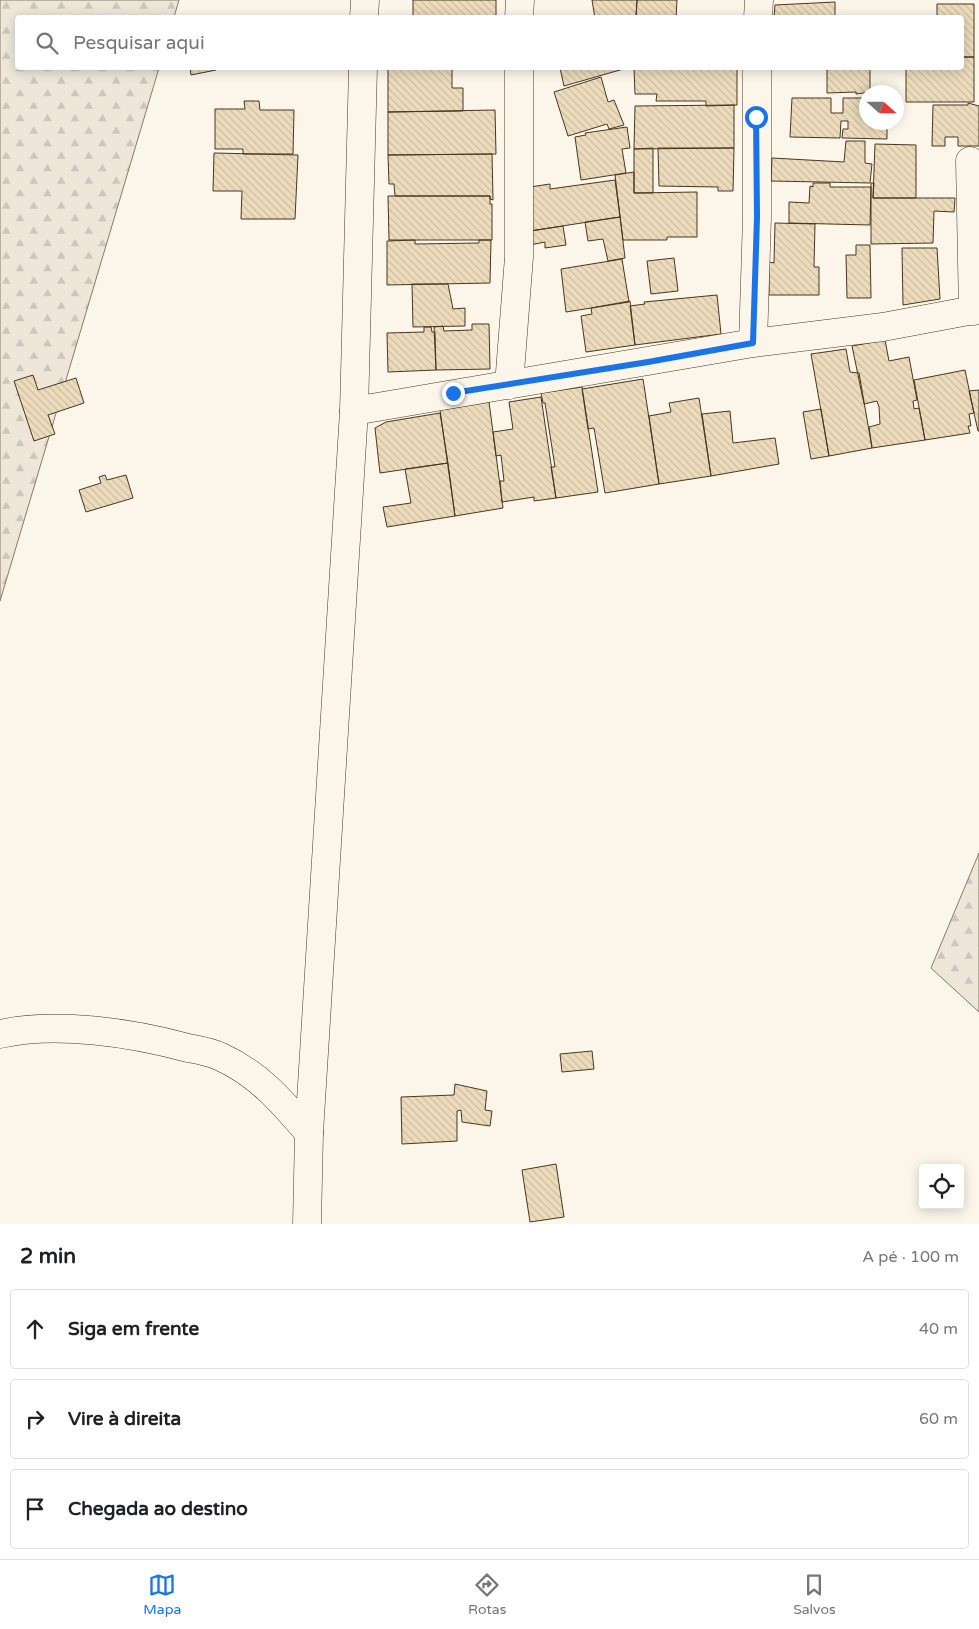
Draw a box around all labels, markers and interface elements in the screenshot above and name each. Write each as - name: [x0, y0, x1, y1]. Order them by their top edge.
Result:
- search box: [15, 15, 964, 70]
- icon: search: [33, 29, 61, 57]
- text: Pesquisar aqui: [73, 32, 205, 54]
- north arrow: [859, 85, 904, 130]
- route start: [745, 106, 768, 129]
- route end: [442, 382, 465, 405]
- map controls: [919, 1164, 964, 1209]
- button: locate: [919, 1164, 964, 1209]
- text: 2 min: [20, 1244, 76, 1269]
- text: A pé · 100 m: [862, 1247, 959, 1267]
- icon: ahead: [21, 1315, 49, 1343]
- text: Siga em frente: [68, 1318, 199, 1340]
- text: 40 m: [919, 1319, 958, 1339]
- icon: right: [21, 1405, 49, 1433]
- text: Vire à direita: [68, 1408, 181, 1430]
- text: 60 m: [919, 1409, 958, 1429]
- icon: arrive: [21, 1495, 49, 1523]
- text: Chegada ao destino: [68, 1498, 248, 1520]
- tab: Mapa: [143, 1571, 181, 1618]
- tab: Rotas: [468, 1571, 506, 1618]
- tab: Salvos: [793, 1571, 836, 1618]

